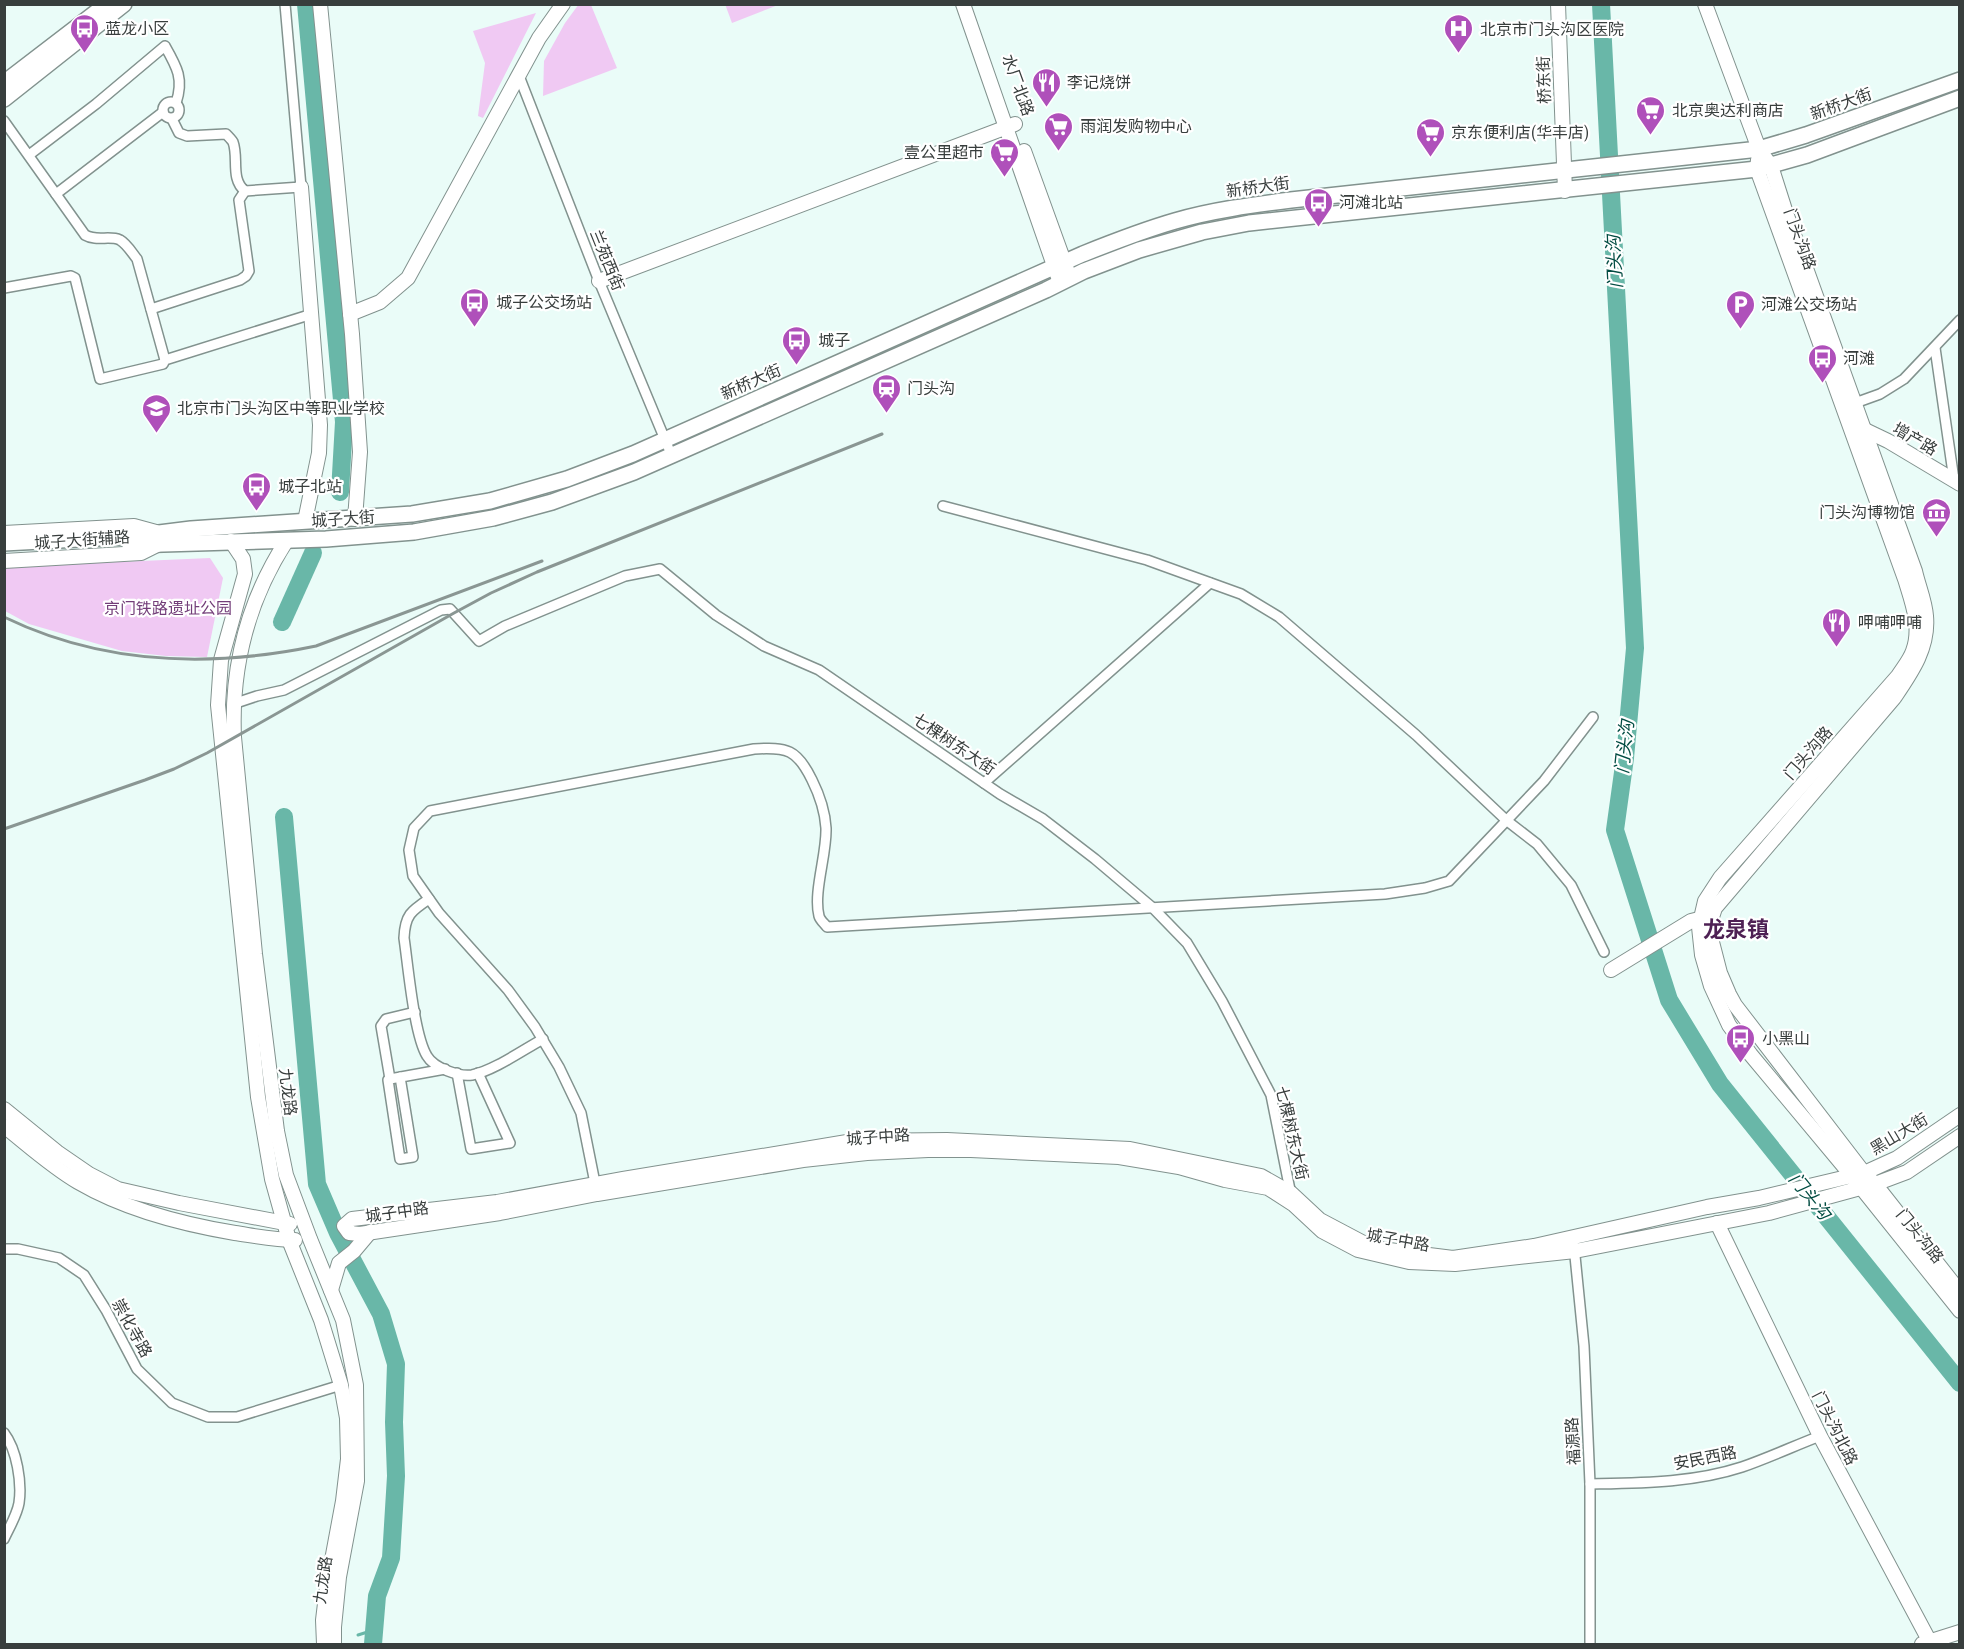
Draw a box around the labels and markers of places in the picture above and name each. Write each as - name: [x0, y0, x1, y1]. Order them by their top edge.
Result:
- bus stop icon: 蓝龙小区: [68, 12, 100, 54]
- hospital icon: 北京市门头沟区医院: [1443, 13, 1475, 55]
- place label: 蓝龙小区: [105, 19, 169, 38]
- place label: 北京市门头沟区医院: [1480, 20, 1624, 39]
- restaurant icon: 李记烧饼: [1030, 66, 1062, 108]
- place label: 李记烧饼: [1067, 73, 1131, 92]
- supermarket icon: 北京奥达利商店: [1635, 94, 1667, 136]
- place label: 北京奥达利商店: [1672, 101, 1784, 120]
- supermarket icon: 雨润发购物中心: [1043, 110, 1075, 152]
- supermarket icon: 京东便利店(华丰店): [1414, 116, 1446, 158]
- place label: 雨润发购物中心: [1080, 117, 1192, 136]
- place label: 京东便利店(华丰店): [1451, 123, 1589, 142]
- supermarket icon: 壹公里超市: [989, 136, 1021, 178]
- place label: 壹公里超市: [904, 143, 984, 162]
- bus stop icon: 河滩北站: [1302, 186, 1334, 228]
- place label: 河滩北站: [1339, 193, 1403, 212]
- bus stop icon: 城子公交场站: [459, 286, 491, 328]
- parking icon: 河滩公交场站: [1724, 288, 1756, 330]
- place label: 城子公交场站: [496, 293, 592, 312]
- place label: 河滩公交场站: [1761, 295, 1857, 314]
- bus stop icon: 城子: [781, 324, 813, 366]
- place label: 城子: [818, 331, 850, 350]
- bus stop icon: 河滩: [1806, 342, 1838, 384]
- place label: 河滩: [1843, 349, 1875, 368]
- station icon: 门头沟: [870, 372, 902, 414]
- place label: 门头沟: [907, 379, 955, 398]
- school or university icon: 北京市门头沟区中等职业学校: [140, 392, 172, 434]
- place label: 北京市门头沟区中等职业学校: [177, 399, 385, 418]
- bus stop icon: 城子北站: [241, 470, 273, 512]
- place label: 城子北站: [278, 477, 342, 496]
- museum icon: 门头沟博物馆: [1920, 496, 1952, 538]
- place label: 门头沟博物馆: [1819, 503, 1915, 522]
- restaurant icon: 呷哺呷哺: [1821, 606, 1853, 648]
- place label: 呷哺呷哺: [1858, 613, 1922, 632]
- bus stop icon: 小黑山: [1725, 1022, 1757, 1064]
- place label: 小黑山: [1762, 1029, 1810, 1048]

